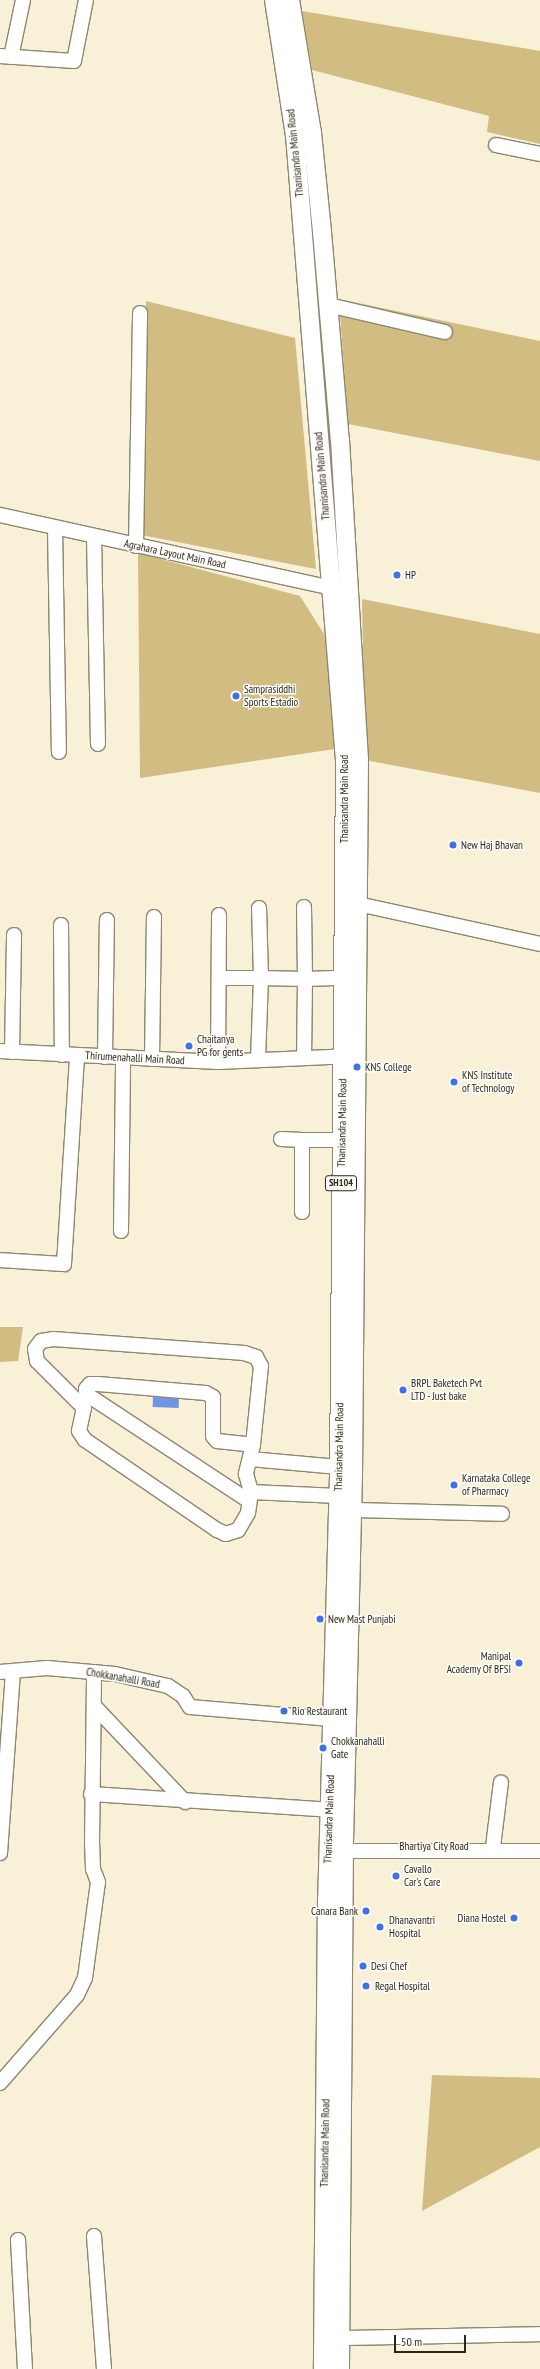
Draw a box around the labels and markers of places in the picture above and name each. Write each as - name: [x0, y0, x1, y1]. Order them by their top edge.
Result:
- place label: HP: [405, 568, 416, 582]
- marker: HP: [392, 570, 402, 580]
- place label: Samprasiddhi Sports Estadio: [244, 683, 298, 709]
- marker: Samprasiddhi Sports Estadio: [231, 691, 241, 701]
- place label: New Haj Bhavan: [461, 838, 523, 852]
- marker: New Haj Bhavan: [448, 840, 458, 850]
- place label: Chaitanya PG for gents: [197, 1033, 243, 1059]
- marker: Chaitanya PG for gents: [184, 1041, 194, 1051]
- place label: KNS College: [365, 1060, 412, 1074]
- marker: KNS College: [352, 1062, 362, 1072]
- place label: KNS Institute of Technology: [462, 1069, 515, 1095]
- marker: KNS Institute of Technology: [449, 1077, 459, 1087]
- place label: BRPL Baketech Pvt LTD - Just bake: [411, 1377, 482, 1403]
- marker: BRPL Baketech Pvt LTD - Just bake: [398, 1385, 408, 1395]
- place label: Karnataka College of Pharmacy: [462, 1472, 531, 1498]
- marker: Karnataka College of Pharmacy: [449, 1480, 459, 1490]
- place label: New Mast Punjabi: [328, 1612, 396, 1626]
- marker: New Mast Punjabi: [315, 1614, 325, 1624]
- place label: Manipal Academy Of BFSI: [446, 1650, 511, 1676]
- marker: Manipal Academy Of BFSI: [514, 1658, 524, 1668]
- place label: Rio Restaurant: [292, 1704, 347, 1718]
- marker: Rio Restaurant: [279, 1706, 289, 1716]
- place label: Chokkanahalli Gate: [331, 1735, 385, 1761]
- marker: Chokkanahalli Gate: [318, 1743, 328, 1753]
- place label: Cavallo Car's Care: [404, 1863, 441, 1889]
- marker: Cavallo Car's Care: [391, 1871, 401, 1881]
- place label: Canara Bank: [311, 1904, 358, 1918]
- marker: Canara Bank: [361, 1906, 371, 1916]
- place label: Diana Hostel: [457, 1911, 506, 1925]
- marker: Diana Hostel: [509, 1913, 519, 1923]
- place label: Dhanavantri Hospital: [389, 1914, 435, 1940]
- marker: Dhanavantri Hospital: [374, 1921, 386, 1933]
- place label: Desi Chef: [371, 1959, 407, 1973]
- marker: Desi Chef: [358, 1961, 368, 1971]
- place label: Regal Hospital: [375, 1979, 430, 1993]
- marker: Regal Hospital: [360, 1980, 372, 1992]

